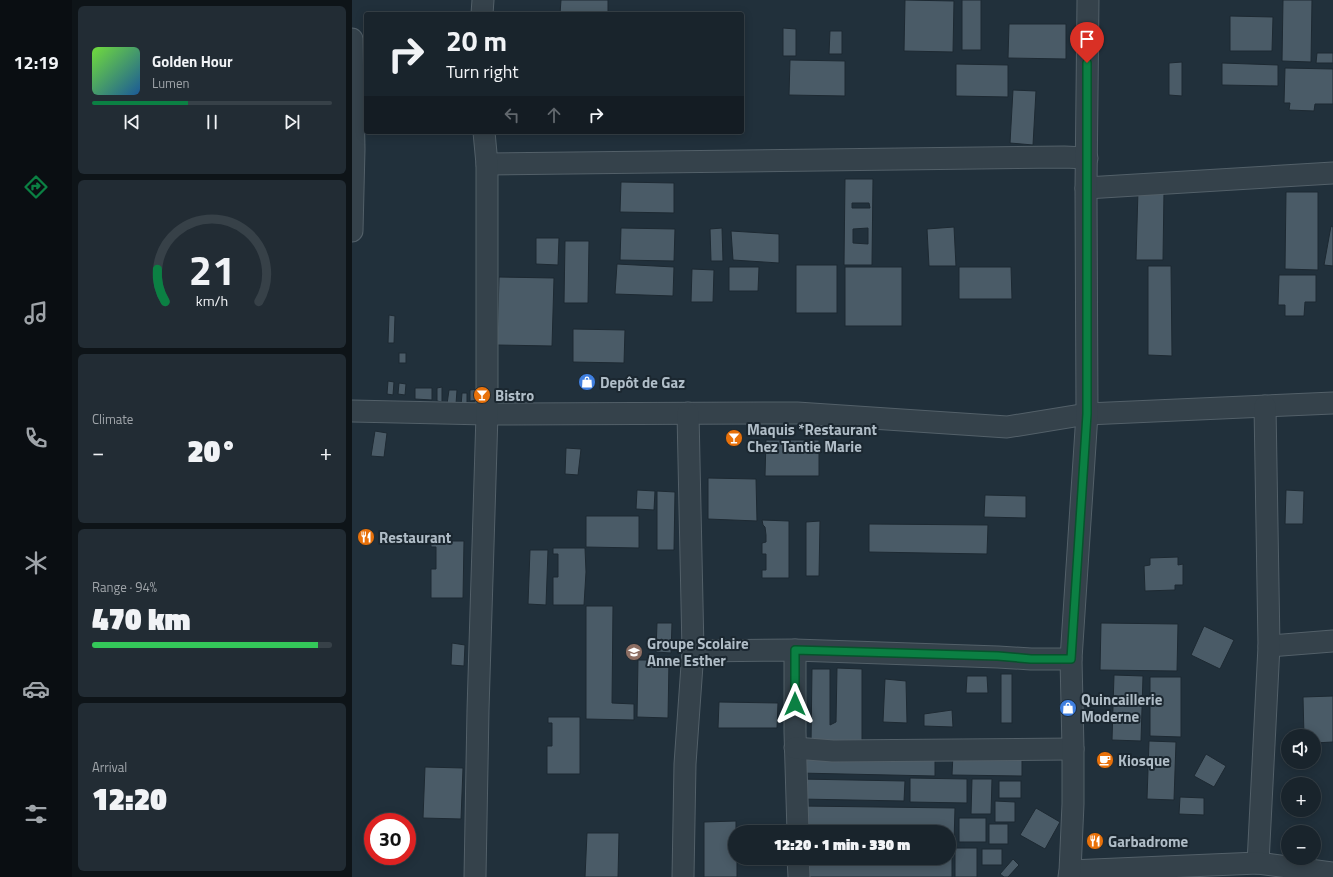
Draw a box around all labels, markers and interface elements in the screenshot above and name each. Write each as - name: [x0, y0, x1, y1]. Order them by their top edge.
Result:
- text: 20 m: [446, 19, 507, 62]
- pin: [1070, 22, 1104, 63]
- icon: right: [380, 28, 432, 80]
- icon: arrive: [1076, 28, 1098, 50]
- text: 12:19: [14, 49, 58, 76]
- text: Golden Hour: [152, 50, 233, 73]
- text: Turn right: [446, 58, 519, 85]
- text: Lumen: [152, 73, 189, 93]
- icon: left: [501, 104, 523, 126]
- icon: ahead: [543, 104, 565, 126]
- icon: right: [585, 104, 607, 126]
- icon: previous: [121, 111, 143, 133]
- icon: pause: [201, 111, 223, 133]
- icon: next: [281, 111, 303, 133]
- icon: directions: [22, 173, 50, 201]
- text: 21: [189, 238, 235, 301]
- text: km/h: [196, 290, 228, 312]
- icon: music: [22, 299, 50, 327]
- place label: Depôt de Gaz: [600, 371, 685, 394]
- shop icon: Depôt de Gaz: [577, 372, 597, 392]
- place label: Bistro: [495, 384, 534, 407]
- bar icon: Bistro: [472, 385, 492, 405]
- text: Climate: [92, 409, 133, 429]
- place label: Maquis *Restaurant Chez Tantie Marie: [747, 418, 877, 458]
- icon: phone: [22, 424, 50, 452]
- text: 20°: [187, 428, 237, 474]
- bar icon: Maquis *Restaurant Chez Tantie Marie: [724, 428, 744, 448]
- text: −: [92, 435, 104, 469]
- text: +: [320, 435, 332, 469]
- place label: Restaurant: [379, 526, 452, 549]
- restaurant icon: Restaurant: [356, 527, 376, 547]
- icon: climate: [22, 549, 50, 577]
- text: Range · 94%: [92, 577, 157, 597]
- text: 470 km: [92, 596, 190, 642]
- place label: Groupe Scolaire Anne Esther: [647, 632, 749, 672]
- school or university icon: Groupe Scolaire Anne Esther: [624, 642, 644, 662]
- icon: car: [22, 675, 50, 703]
- position arrow: [774, 683, 816, 725]
- place label: Quincaillerie Moderne: [1081, 688, 1163, 728]
- shop icon: Quincaillerie Moderne: [1058, 698, 1078, 718]
- map controls: [1281, 729, 1321, 865]
- button: sound: [1281, 729, 1321, 769]
- place label: Kiosque: [1118, 749, 1170, 772]
- cafe icon: Kiosque: [1095, 750, 1115, 770]
- text: Arrival: [92, 757, 127, 777]
- text: 12:20: [92, 776, 167, 822]
- button: +: [1281, 777, 1321, 817]
- icon: filters: [22, 800, 50, 828]
- speed limit sign: 30: [364, 813, 416, 865]
- button: −: [1281, 825, 1321, 865]
- place label: Garbadrome: [1108, 830, 1189, 853]
- restaurant icon: Garbadrome: [1085, 831, 1105, 851]
- text: 12:20 · 1 min · 330 m: [774, 833, 910, 856]

